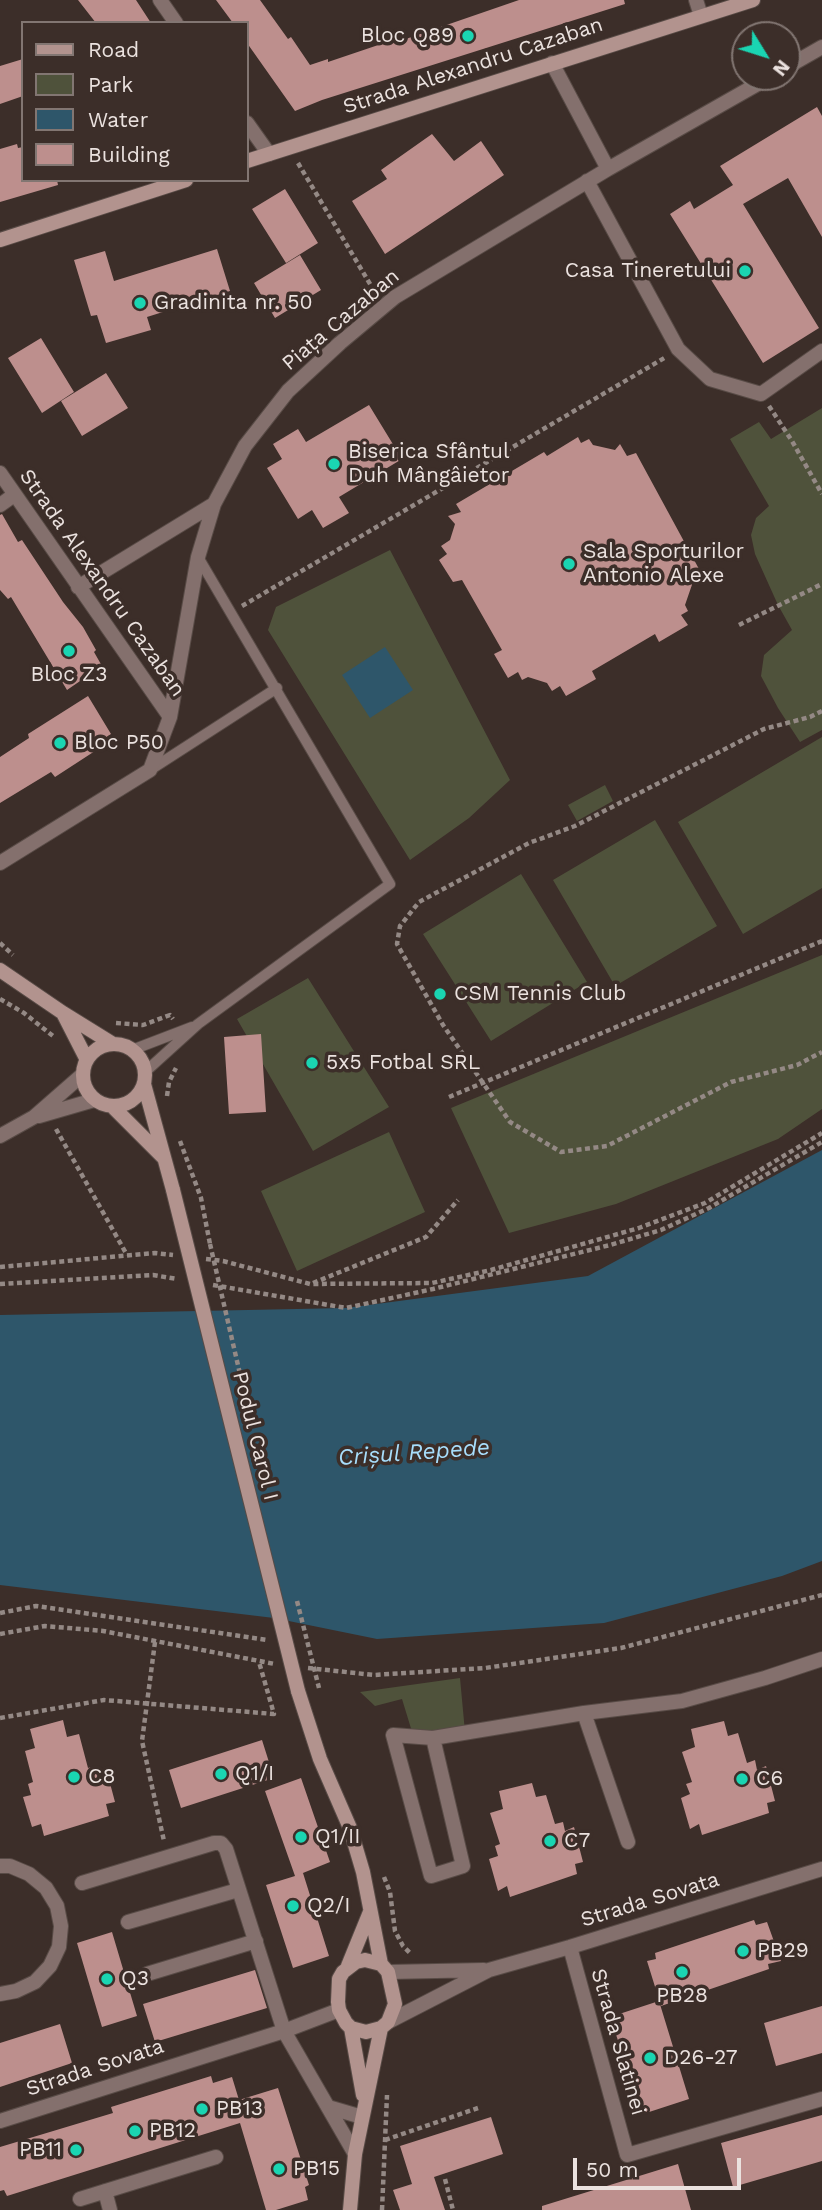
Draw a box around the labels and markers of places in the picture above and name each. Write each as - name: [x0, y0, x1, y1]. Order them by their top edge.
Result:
- place label: Bloc Q89: [361, 23, 454, 49]
- marker: Bloc Q89: [460, 28, 476, 44]
- place label: Casa Tineretului: [565, 258, 731, 284]
- marker: Casa Tineretului: [737, 263, 753, 279]
- place label: Gradinita nr. 50: [154, 290, 312, 316]
- marker: Gradinita nr. 50: [132, 295, 148, 311]
- place label: Biserica Sfântul Duh Mângâietor: [348, 439, 509, 489]
- marker: Biserica Sfântul Duh Mângâietor: [326, 456, 342, 472]
- place label: Sala Sporturilor Antonio Alexe: [583, 539, 744, 589]
- marker: Sala Sporturilor Antonio Alexe: [561, 556, 577, 572]
- marker: Bloc Z3: [61, 643, 77, 659]
- place label: Bloc Z3: [30, 662, 108, 688]
- place label: Bloc P50: [74, 730, 164, 756]
- marker: Bloc P50: [52, 735, 68, 751]
- place label: CSM Tennis Club: [454, 981, 626, 1007]
- marker: CSM Tennis Club: [432, 986, 448, 1002]
- place label: 5x5 Fotbal SRL: [326, 1050, 480, 1076]
- marker: 5x5 Fotbal SRL: [304, 1055, 320, 1071]
- place label: Q1/I: [235, 1761, 274, 1787]
- place label: C8: [88, 1764, 115, 1790]
- marker: Q1/I: [213, 1766, 229, 1782]
- place label: C6: [756, 1766, 783, 1792]
- marker: C8: [66, 1769, 82, 1785]
- marker: C6: [734, 1771, 750, 1787]
- place label: Q1/II: [315, 1824, 361, 1850]
- place label: C7: [564, 1828, 590, 1854]
- marker: Q1/II: [293, 1829, 309, 1845]
- marker: C7: [542, 1833, 558, 1849]
- place label: Q2/I: [307, 1893, 350, 1919]
- marker: Q2/I: [285, 1898, 301, 1914]
- place label: PB29: [757, 1938, 809, 1964]
- marker: PB29: [735, 1943, 751, 1959]
- marker: PB28: [674, 1964, 690, 1980]
- place label: Q3: [121, 1966, 149, 1992]
- marker: Q3: [99, 1971, 115, 1987]
- place label: PB28: [656, 1983, 708, 2009]
- place label: D26-27: [664, 2045, 738, 2071]
- marker: D26-27: [642, 2050, 658, 2066]
- place label: PB13: [216, 2096, 263, 2122]
- marker: PB13: [194, 2101, 210, 2117]
- place label: PB12: [149, 2118, 196, 2144]
- marker: PB12: [127, 2123, 143, 2139]
- place label: PB11: [19, 2137, 62, 2163]
- marker: PB11: [68, 2142, 84, 2158]
- place label: PB15: [293, 2156, 340, 2182]
- marker: PB15: [271, 2161, 287, 2177]

